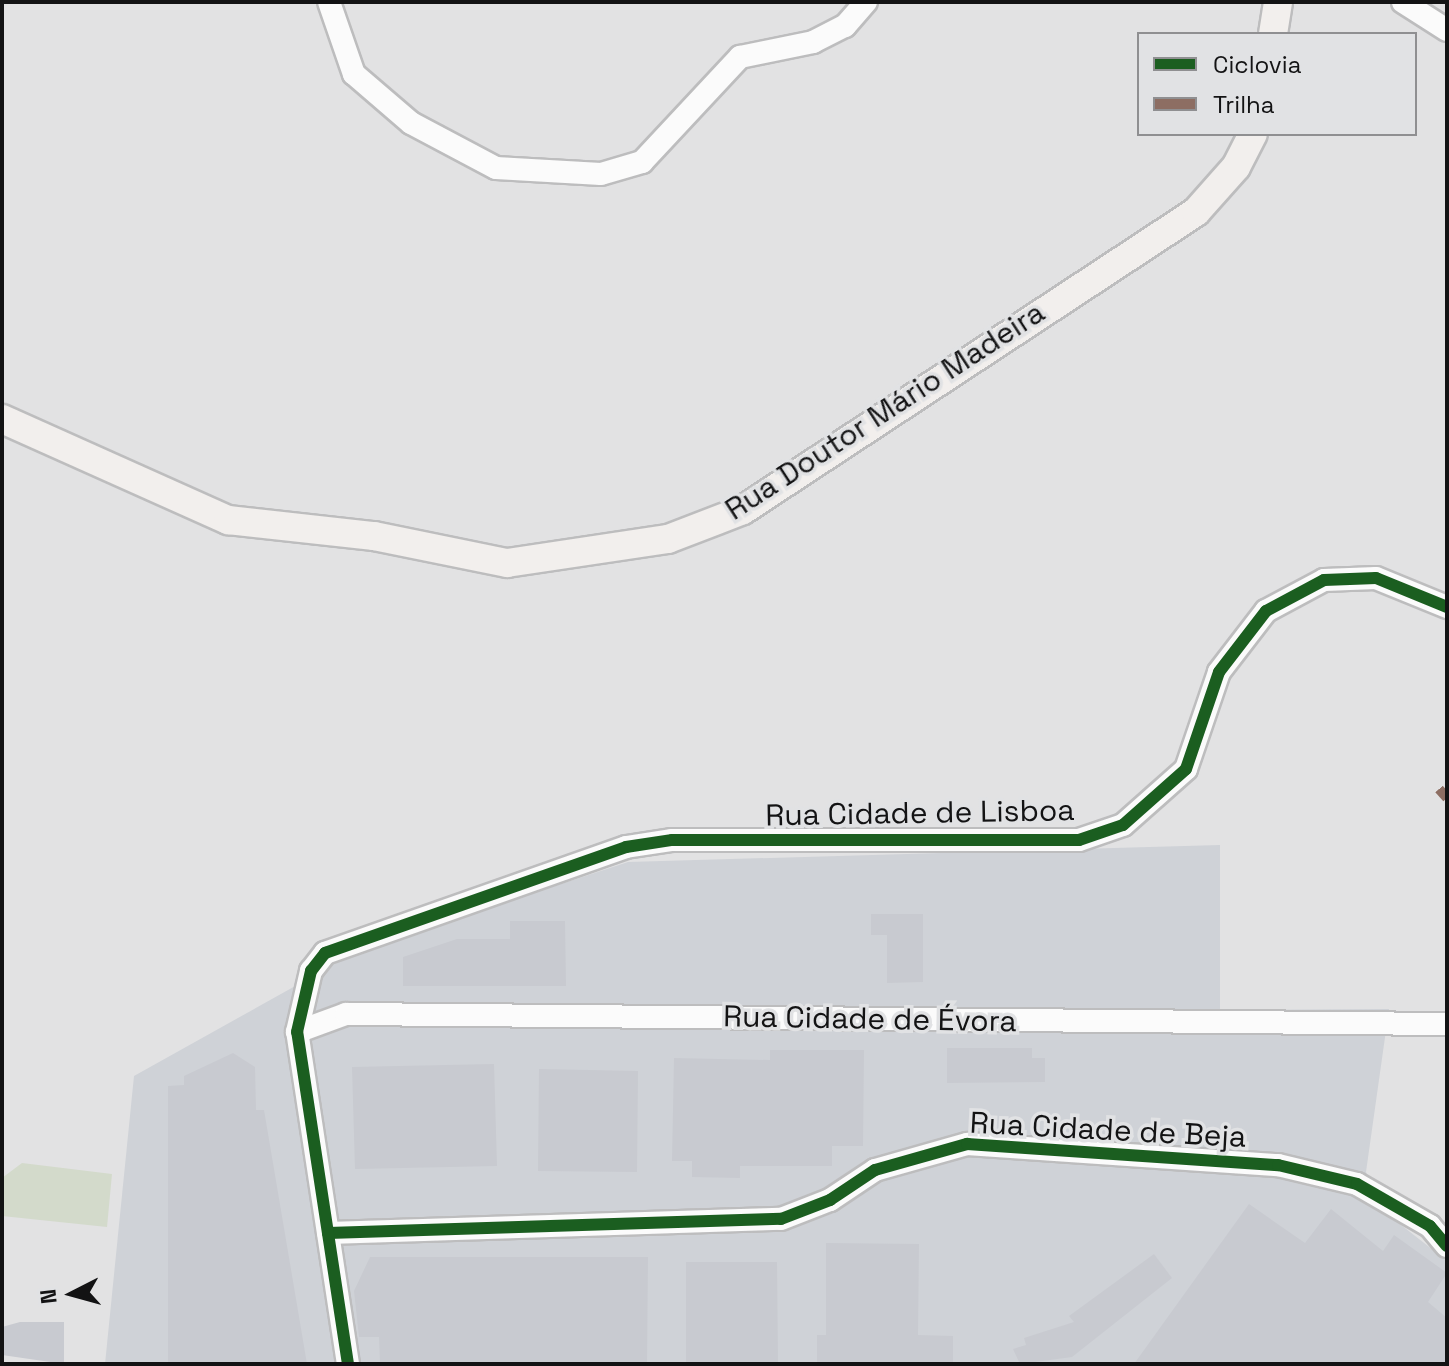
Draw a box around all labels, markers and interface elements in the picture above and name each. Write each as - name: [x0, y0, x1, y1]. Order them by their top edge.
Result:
- legend: [1137, 32, 1417, 136]
- text: Ciclovia: [1213, 49, 1301, 80]
- text: Trilha: [1213, 89, 1275, 120]
- street label: Rua Doutor Mário Madeira: [719, 294, 1051, 528]
- street label: Rua Cidade de Lisboa: [765, 792, 1075, 834]
- street label: Rua Cidade de Évora: [723, 998, 1017, 1040]
- street label: Rua Cidade de Beja: [969, 1105, 1247, 1155]
- north arrow: [32, 1254, 112, 1334]
- text: N: [33, 1288, 63, 1305]

